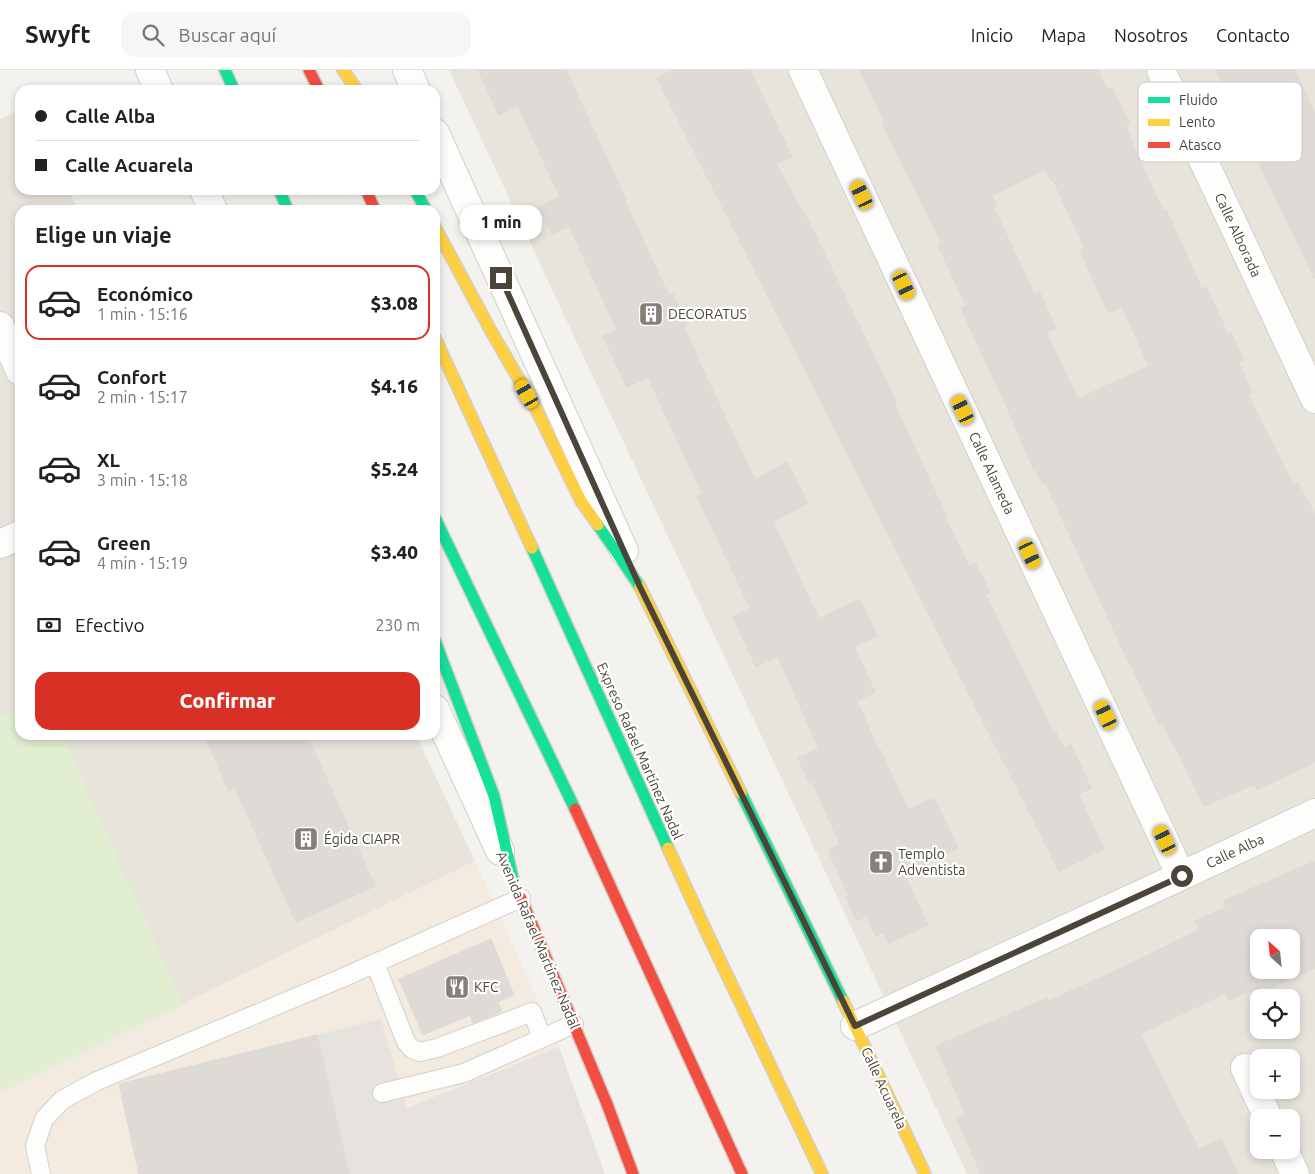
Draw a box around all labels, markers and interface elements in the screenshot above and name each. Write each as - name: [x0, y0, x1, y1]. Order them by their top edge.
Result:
- search box: [121, 12, 471, 57]
- text: Swyft: [25, 21, 91, 48]
- icon: search: [139, 21, 167, 49]
- text: Buscar aquí: [179, 24, 276, 46]
- text: Inicio: [971, 25, 1013, 45]
- text: Mapa: [1041, 25, 1086, 45]
- text: Nosotros: [1114, 25, 1188, 45]
- text: Contacto: [1216, 25, 1290, 45]
- legend: [1138, 82, 1302, 162]
- text: Fluido: [1179, 92, 1218, 108]
- text: Calle Alba: [65, 105, 155, 127]
- text: Lento: [1179, 114, 1216, 130]
- text: Atasco: [1179, 137, 1222, 153]
- text: Calle Acuarela: [65, 154, 193, 176]
- car: [848, 178, 875, 212]
- street label: Calle Alborada: [1212, 190, 1264, 280]
- callout: 1 min: [460, 206, 542, 240]
- text: 1 min: [481, 213, 521, 231]
- text: Elige un viaje: [35, 222, 172, 247]
- route end: [490, 267, 512, 289]
- car: [890, 268, 917, 302]
- icon: car: [37, 280, 82, 325]
- text: Económico: [97, 283, 193, 305]
- text: $3.08: [370, 292, 418, 314]
- building icon: DECORATUS: [638, 301, 664, 327]
- text: 1 min · 15:16: [97, 305, 188, 323]
- place label: DECORATUS: [668, 306, 747, 322]
- icon: car: [37, 363, 82, 408]
- text: Confort: [97, 366, 167, 388]
- text: $4.16: [370, 375, 418, 397]
- car: [513, 377, 540, 411]
- text: 2 min · 15:17: [97, 388, 188, 406]
- car: [949, 393, 976, 427]
- street label: Calle Alameda: [966, 429, 1018, 517]
- icon: car: [37, 446, 82, 491]
- text: XL: [97, 449, 120, 471]
- text: $5.24: [370, 458, 418, 480]
- text: 3 min · 15:18: [97, 471, 188, 489]
- icon: car: [37, 529, 82, 574]
- text: Green: [97, 532, 151, 554]
- car: [1016, 537, 1043, 571]
- text: $3.40: [370, 541, 418, 563]
- text: 4 min · 15:19: [97, 554, 188, 572]
- icon: cash: [35, 611, 63, 639]
- text: Efectivo: [75, 614, 145, 636]
- text: 230 m: [375, 616, 420, 634]
- street label: Expreso Rafael Martínez Nadal: [594, 660, 686, 842]
- button: Confirmar: [35, 672, 420, 730]
- car: [1092, 698, 1119, 732]
- car: [1151, 823, 1178, 857]
- building icon: Égida CIAPR: [293, 826, 319, 852]
- place label: Égida CIAPR: [324, 830, 400, 847]
- street label: Calle Alba: [1203, 831, 1267, 871]
- place label: Templo Adventista: [898, 846, 965, 878]
- street label: Avenida Rafael Martínez Nadal: [493, 849, 583, 1032]
- church icon: Templo Adventista: [868, 849, 894, 875]
- route start: [1171, 865, 1193, 887]
- north arrow: [1250, 929, 1300, 979]
- map controls: [1250, 929, 1300, 1159]
- restaurant icon: KFC: [444, 974, 470, 1000]
- place label: KFC: [474, 979, 499, 995]
- button: locate: [1250, 989, 1300, 1039]
- street label: Calle Acuarela: [858, 1044, 910, 1132]
- button: +: [1250, 1049, 1300, 1099]
- button: −: [1250, 1109, 1300, 1159]

